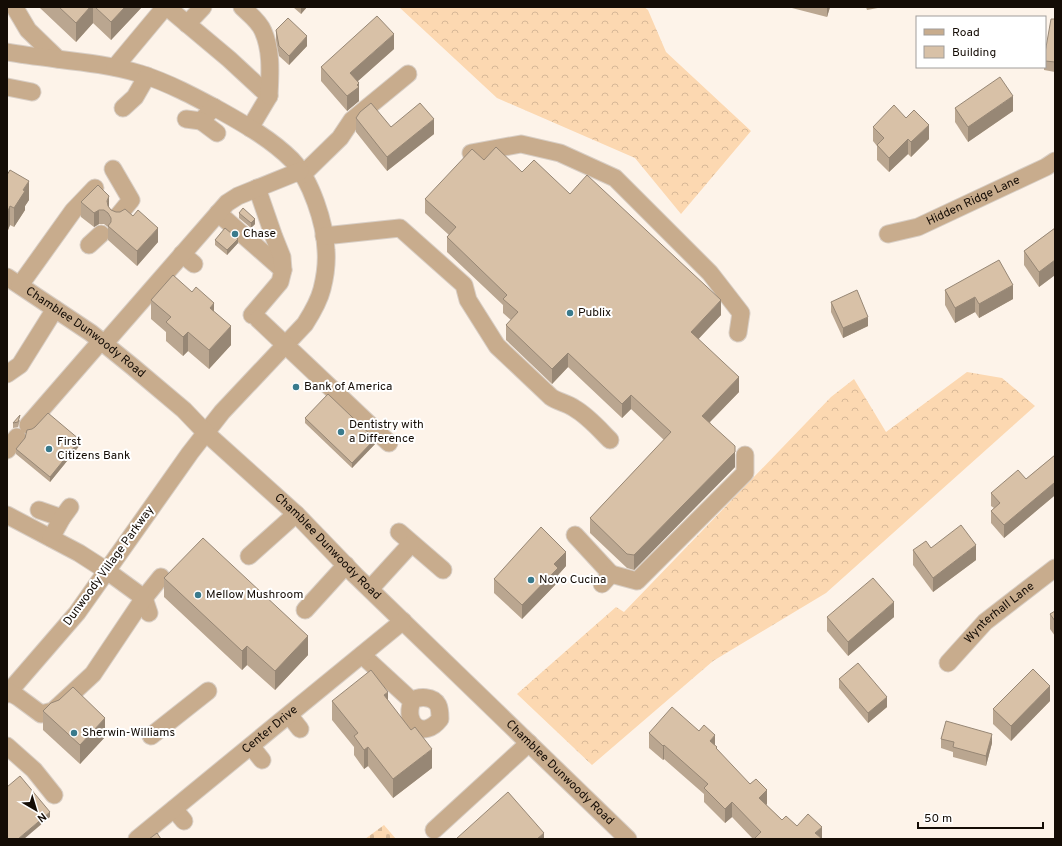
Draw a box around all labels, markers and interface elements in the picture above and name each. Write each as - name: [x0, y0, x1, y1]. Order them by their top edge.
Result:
- legend: [916, 16, 1046, 68]
- text: Road: [952, 25, 980, 41]
- text: Building: [952, 45, 996, 61]
- street label: Hidden Ridge Lane: [924, 172, 1023, 230]
- place label: Chase: [243, 226, 276, 242]
- marker: Chase: [230, 229, 240, 239]
- street label: Chamblee Dunwoody Road: [22, 283, 148, 382]
- place label: Publix: [578, 305, 611, 321]
- marker: Publix: [565, 308, 575, 318]
- place label: Bank of America: [304, 379, 392, 395]
- marker: Bank of America: [291, 382, 301, 392]
- place label: Dentistry with a Difference: [349, 417, 424, 447]
- marker: Dentistry with a Difference: [336, 427, 346, 437]
- place label: First Citizens Bank: [57, 434, 130, 464]
- marker: First Citizens Bank: [44, 444, 54, 454]
- street label: Chamblee Dunwoody Road: [271, 490, 384, 604]
- street label: Dunwoody Village Parkway: [60, 503, 158, 629]
- place label: Novo Cucina: [539, 572, 606, 588]
- marker: Novo Cucina: [526, 575, 536, 585]
- street label: Wynterhall Lane: [961, 579, 1038, 647]
- place label: Mellow Mushroom: [206, 587, 303, 603]
- marker: Mellow Mushroom: [193, 590, 203, 600]
- street label: Center Drive: [239, 702, 301, 758]
- street label: Chamblee Dunwoody Road: [502, 717, 617, 829]
- place label: Sherwin-Williams: [82, 725, 175, 741]
- marker: Sherwin-Williams: [69, 728, 79, 738]
- north arrow: [16, 790, 56, 830]
- scale bar: [918, 804, 1043, 830]
- text: N: [34, 809, 49, 825]
- text: 50 m: [924, 811, 952, 827]

